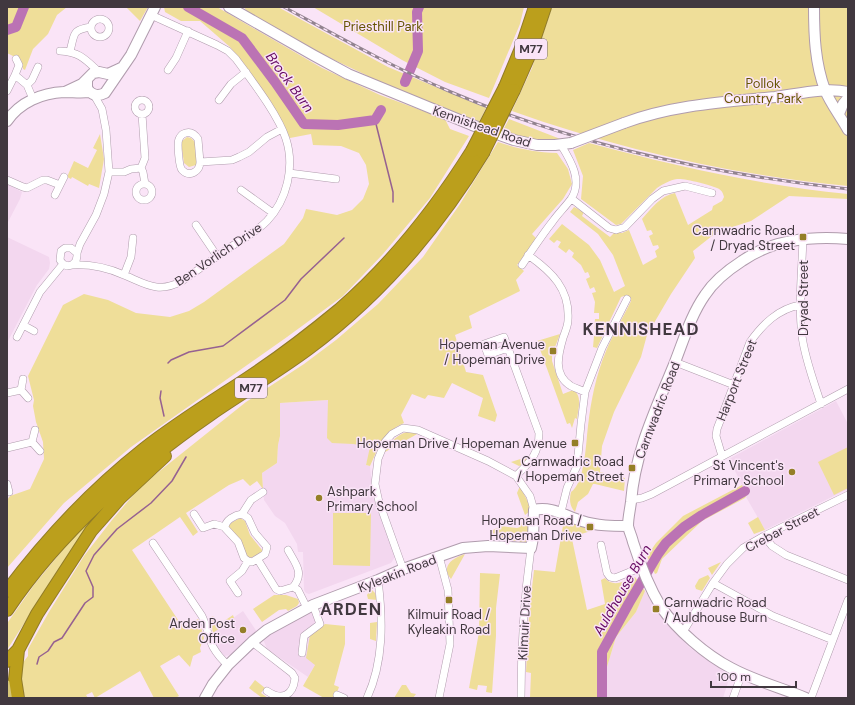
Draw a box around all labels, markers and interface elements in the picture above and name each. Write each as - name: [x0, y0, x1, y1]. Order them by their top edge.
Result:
- park label: Priesthill Park: [343, 18, 423, 35]
- road number: M77: [515, 39, 547, 59]
- water label: Brock Burn: [262, 48, 318, 116]
- park label: Pollok Country Park: [724, 75, 803, 107]
- street label: Kennishead Road: [430, 102, 533, 151]
- street label: Ben Vorlich Drive: [171, 219, 265, 290]
- place label: Carnwadric Road / Dryad Street: [692, 222, 795, 254]
- marker: Carnwadric Road / Dryad Street: [798, 232, 808, 242]
- street label: Dryad Street: [795, 260, 812, 336]
- district label: KENNISHEAD: [583, 318, 699, 340]
- place label: Hopeman Avenue / Hopeman Drive: [439, 336, 545, 368]
- street label: Harport Street: [712, 337, 761, 424]
- marker: Hopeman Avenue / Hopeman Drive: [548, 346, 558, 356]
- street label: Carnwadric Road: [631, 359, 684, 461]
- road number: M77: [235, 378, 267, 398]
- place label: Hopeman Drive / Hopeman Avenue: [357, 435, 567, 452]
- marker: Hopeman Drive / Hopeman Avenue: [570, 438, 580, 448]
- place label: Carnwadric Road / Hopeman Street: [517, 453, 624, 485]
- place label: St Vincent's Primary School: [694, 457, 784, 489]
- marker: Carnwadric Road / Hopeman Street: [627, 463, 637, 473]
- marker: St Vincent's Primary School: [787, 467, 797, 477]
- place label: Ashpark Primary School: [327, 483, 417, 515]
- marker: Ashpark Primary School: [314, 493, 324, 503]
- street label: Crebar Street: [742, 503, 822, 556]
- place label: Hopeman Road / Hopeman Drive: [482, 512, 582, 544]
- marker: Hopeman Road / Hopeman Drive: [585, 522, 595, 532]
- water label: Auldhouse Burn: [588, 541, 655, 639]
- street label: Kyleakin Road: [356, 551, 439, 596]
- street label: Kilmuir Drive: [514, 585, 535, 661]
- place label: Carnwadric Road / Auldhouse Burn: [664, 594, 767, 626]
- marker: Kilmuir Road / Kyleakin Road: [444, 595, 454, 605]
- district label: ARDEN: [320, 598, 382, 620]
- marker: Carnwadric Road / Auldhouse Burn: [651, 604, 661, 614]
- place label: Kilmuir Road / Kyleakin Road: [408, 606, 490, 638]
- place label: Arden Post Office: [169, 615, 235, 647]
- marker: Arden Post Office: [238, 625, 248, 635]
- scale bar: [711, 663, 796, 689]
- text: 100 m: [717, 669, 751, 685]

